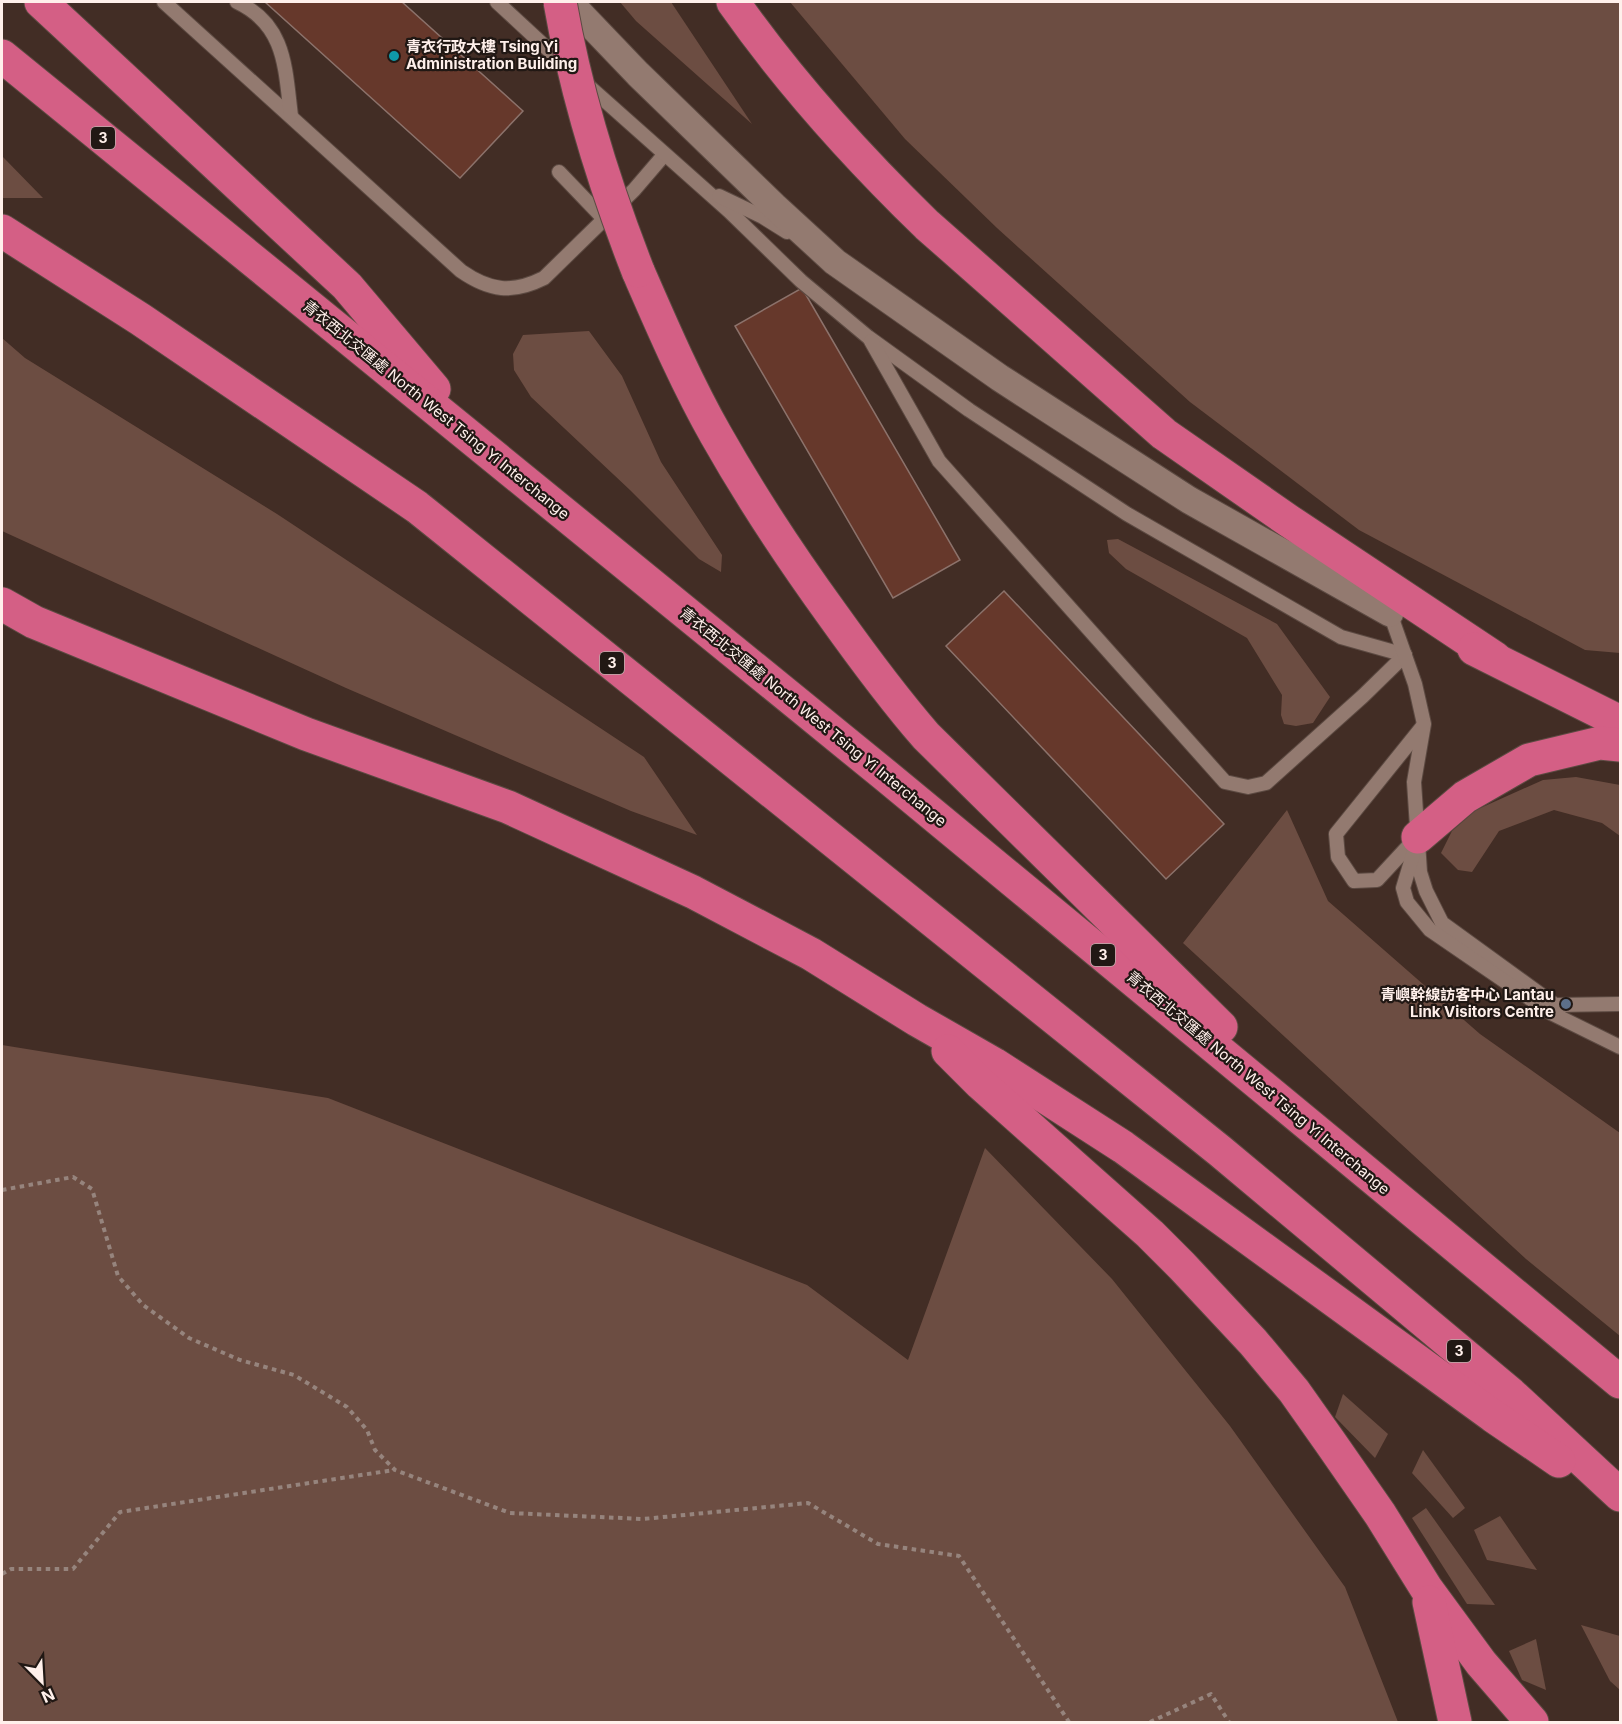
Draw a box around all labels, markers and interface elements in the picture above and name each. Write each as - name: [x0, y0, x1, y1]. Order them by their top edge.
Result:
- place label: 青衣行政大樓 Tsing Yi Administration Building: [406, 37, 577, 73]
- marker: 青衣行政大樓 Tsing Yi Administration Building: [387, 49, 401, 63]
- road number: 3: [91, 127, 115, 149]
- street label: 青衣西北交匯處 North West Tsing Yi Interchange: [299, 296, 574, 523]
- street label: 青衣西北交匯處 North West Tsing Yi Interchange: [676, 603, 951, 830]
- road number: 3: [600, 652, 624, 674]
- road number: 3: [1091, 944, 1115, 966]
- street label: 青衣西北交匯處 North West Tsing Yi Interchange: [1123, 967, 1394, 1198]
- place label: 青嶼幹線訪客中心 Lantau Link Visitors Centre: [1380, 985, 1554, 1021]
- marker: 青嶼幹線訪客中心 Lantau Link Visitors Centre: [1559, 997, 1573, 1011]
- road number: 3: [1447, 1340, 1471, 1362]
- north arrow: [12, 1652, 72, 1712]
- text: N: [38, 1684, 58, 1707]

